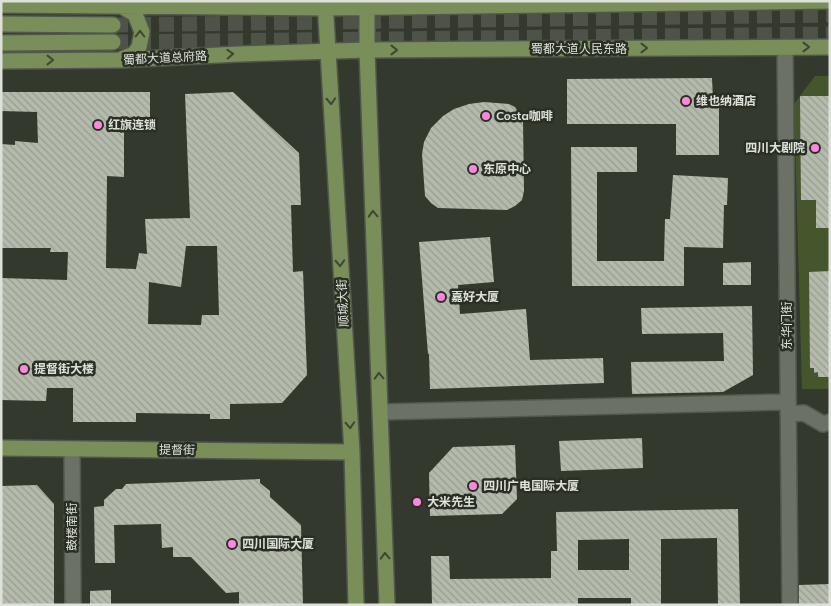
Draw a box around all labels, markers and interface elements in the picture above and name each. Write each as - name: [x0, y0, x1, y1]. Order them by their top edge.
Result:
- one-way arrow: [135, 30, 145, 38]
- street label: 蜀都大道人民东路: [531, 41, 627, 56]
- one-way arrow: [803, 42, 811, 52]
- one-way arrow: [640, 43, 648, 53]
- one-way arrow: [390, 45, 398, 55]
- street label: 蜀都大道总府路: [123, 48, 207, 67]
- one-way arrow: [226, 49, 234, 60]
- one-way arrow: [46, 55, 54, 66]
- place label: 维也纳酒店: [696, 93, 756, 108]
- marker: 维也纳酒店: [680, 95, 692, 107]
- one-way arrow: [325, 97, 336, 105]
- place label: Costa咖啡: [496, 108, 553, 123]
- marker: Costa咖啡: [480, 110, 492, 122]
- place label: 红旗连锁: [108, 117, 156, 132]
- marker: 红旗连锁: [92, 119, 104, 131]
- place label: 四川大剧院: [745, 140, 805, 155]
- marker: 四川大剧院: [809, 142, 821, 154]
- place label: 东原中心: [483, 161, 531, 176]
- marker: 东原中心: [467, 163, 479, 175]
- one-way arrow: [368, 209, 378, 217]
- one-way arrow: [335, 259, 346, 267]
- street label: 顺城大街: [334, 279, 351, 327]
- place label: 嘉好大厦: [451, 289, 499, 304]
- marker: 嘉好大厦: [435, 291, 447, 303]
- street label: 东华门街: [779, 302, 794, 350]
- place label: 提督街大楼: [34, 361, 94, 376]
- marker: 提督街大楼: [18, 363, 30, 375]
- one-way arrow: [374, 372, 385, 380]
- one-way arrow: [345, 421, 356, 429]
- street label: 提督街: [159, 442, 195, 457]
- place label: 四川广电国际大厦: [483, 478, 579, 493]
- marker: 四川广电国际大厦: [467, 480, 479, 492]
- place label: 大米先生: [427, 494, 475, 509]
- marker: 大米先生: [411, 496, 423, 508]
- street label: 鼓楼南街: [64, 503, 79, 551]
- place label: 四川国际大厦: [242, 536, 314, 551]
- marker: 四川国际大厦: [226, 538, 238, 550]
- one-way arrow: [380, 552, 390, 560]

